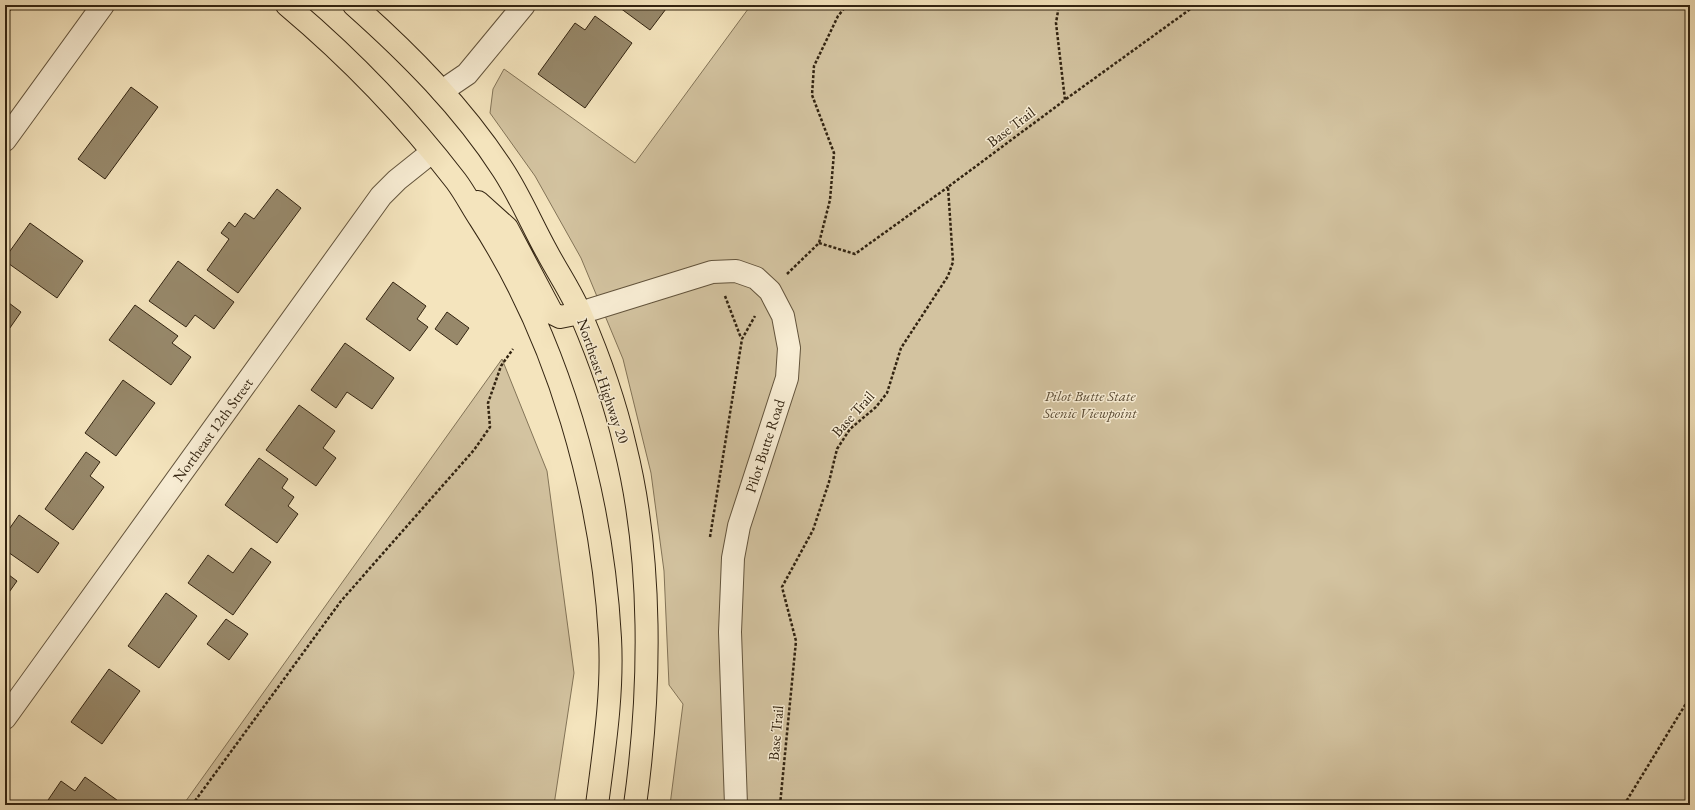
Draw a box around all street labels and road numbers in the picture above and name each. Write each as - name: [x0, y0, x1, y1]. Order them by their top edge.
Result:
- street label: Base Trail: [983, 102, 1039, 151]
- street label: Northeast Highway 20: [573, 316, 634, 446]
- street label: Northeast 12th Street: [168, 374, 257, 485]
- street label: Base Trail: [827, 386, 878, 441]
- street label: Pilot Butte Road: [740, 396, 789, 495]
- street label: Base Trail: [764, 704, 787, 761]

